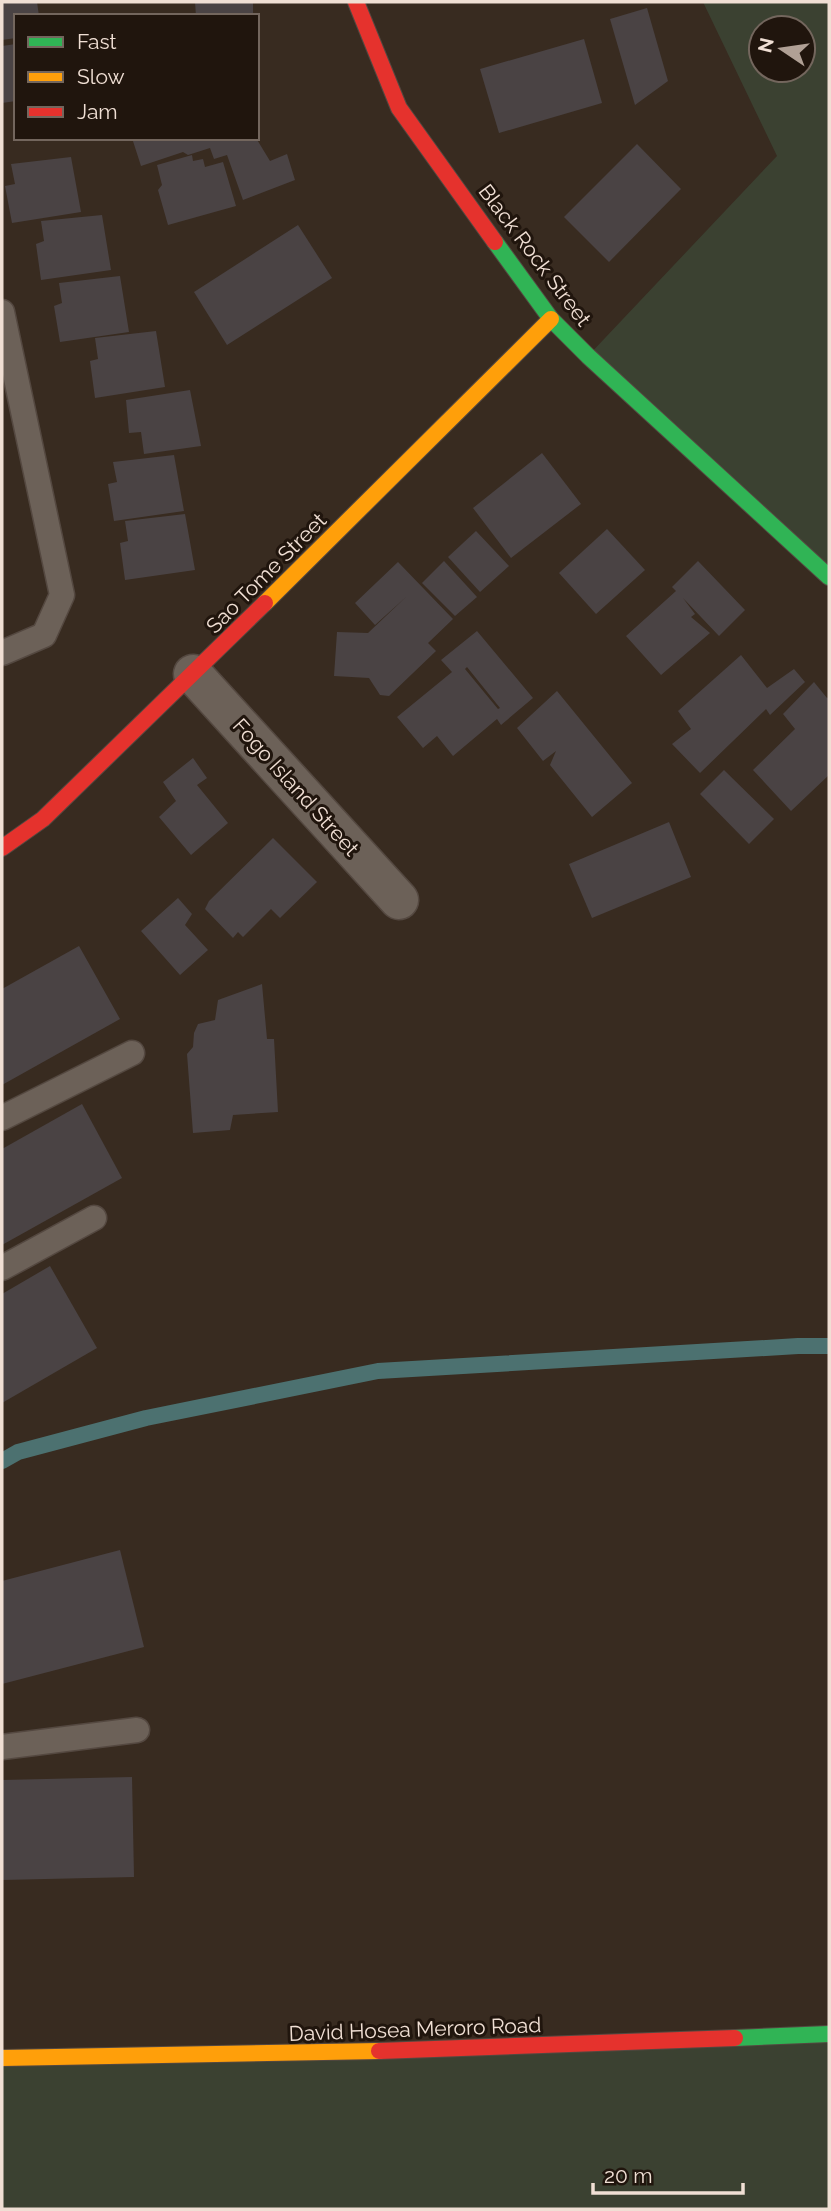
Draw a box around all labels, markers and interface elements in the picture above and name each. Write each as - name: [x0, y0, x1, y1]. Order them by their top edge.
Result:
- legend: [14, 14, 259, 140]
- north arrow: [747, 14, 817, 84]
- text: Fast: [77, 29, 117, 54]
- text: N: [753, 36, 778, 55]
- text: Slow: [77, 64, 125, 89]
- text: Jam: [77, 99, 118, 124]
- street label: Black Rock Street: [473, 179, 597, 331]
- street label: Sao Tome Street: [201, 508, 331, 638]
- street label: Fogo Island Street: [228, 713, 364, 861]
- street label: David Hosea Meroro Road: [288, 2012, 542, 2046]
- scale bar: [593, 2152, 744, 2196]
- text: 20 m: [604, 2163, 652, 2188]

